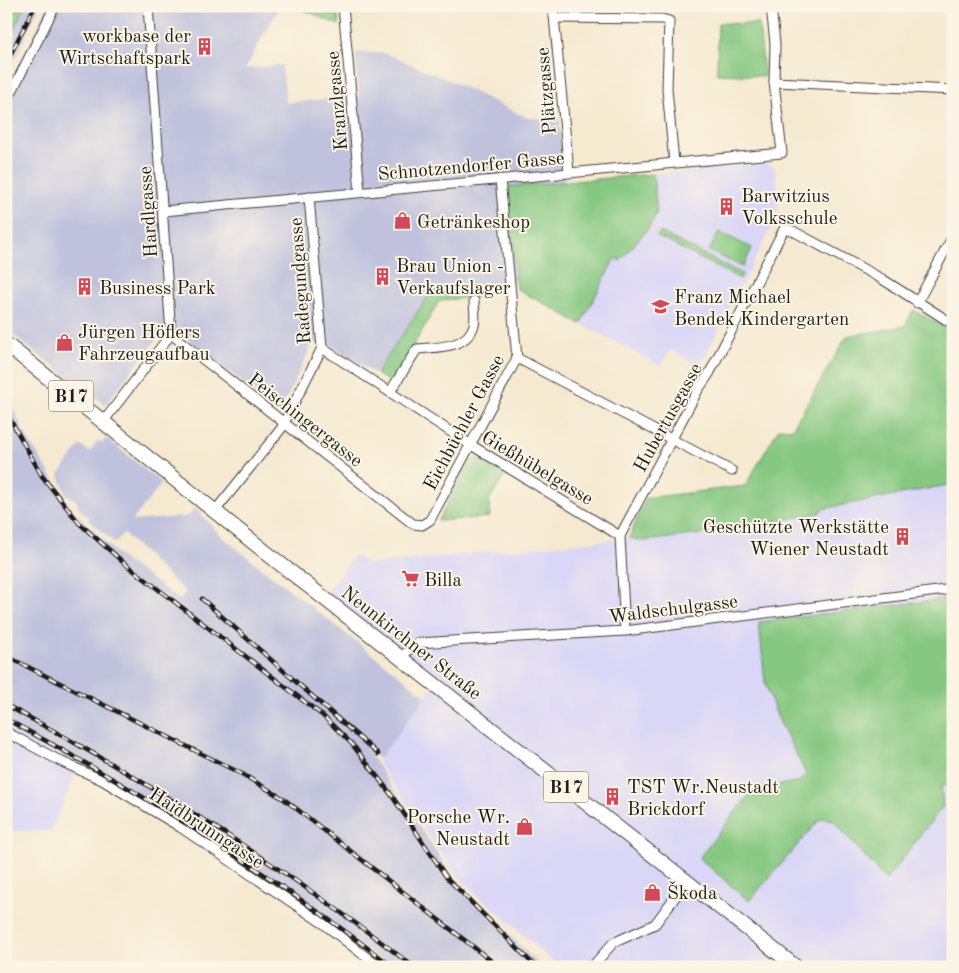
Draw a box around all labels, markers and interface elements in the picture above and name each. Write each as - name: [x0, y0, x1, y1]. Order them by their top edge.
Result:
- place label: workbase der Wirtschaftspark: [58, 28, 191, 69]
- building icon: workbase der Wirtschaftspark: [195, 36, 215, 56]
- street label: Plätzgasse: [534, 46, 561, 135]
- street label: Kranzlgasse: [325, 50, 352, 152]
- street label: Schnotzendorfer Gasse: [377, 150, 566, 185]
- street label: Hardlgasse: [137, 165, 162, 258]
- place label: Barwitzius Volksschule: [741, 188, 837, 229]
- building icon: Barwitzius Volksschule: [717, 196, 737, 216]
- shop icon: Getränkeshop: [393, 211, 413, 231]
- place label: Getränkeshop: [417, 214, 530, 233]
- street label: Radegundgasse: [288, 217, 315, 345]
- place label: Brau Union - Verkaufslager: [396, 258, 511, 299]
- building icon: Brau Union - Verkaufslager: [372, 266, 392, 286]
- building icon: Business Park: [75, 277, 95, 297]
- place label: Business Park: [99, 280, 216, 299]
- place label: Franz Michael Bendek Kindergarten: [674, 289, 849, 330]
- school or university icon: Franz Michael Bendek Kindergarten: [650, 297, 670, 317]
- place label: Jürgen Höflers Fahrzeugaufbau: [78, 324, 210, 365]
- shop icon: Jürgen Höflers Fahrzeugaufbau: [54, 332, 74, 352]
- street label: Eichbüchler Gasse: [421, 352, 509, 494]
- street label: Hubertusgasse: [631, 361, 707, 476]
- street label: Peischingergasse: [244, 370, 365, 471]
- road number: B17: [48, 381, 94, 412]
- street label: Gießhübelgasse: [478, 428, 596, 510]
- place label: Geschützte Werkstätte Wiener Neustadt: [703, 519, 889, 560]
- building icon: Geschützte Werkstätte Wiener Neustadt: [893, 527, 913, 547]
- supermarket icon: Billa: [400, 569, 420, 589]
- place label: Billa: [424, 572, 463, 591]
- street label: Neunkirchner Straße: [337, 584, 484, 704]
- street label: Waldschulgasse: [608, 593, 739, 628]
- road number: B17: [544, 772, 588, 802]
- place label: TST Wr.Neustadt Brickdorf: [627, 779, 779, 820]
- street label: Haidbrunngasse: [145, 785, 266, 873]
- building icon: TST Wr.Neustadt Brickdorf: [603, 787, 623, 807]
- place label: Porsche Wr. Neustadt: [407, 809, 510, 850]
- shop icon: Porsche Wr. Neustadt: [514, 817, 534, 837]
- place label: Škoda: [667, 880, 718, 904]
- shop icon: Škoda: [643, 882, 663, 902]

